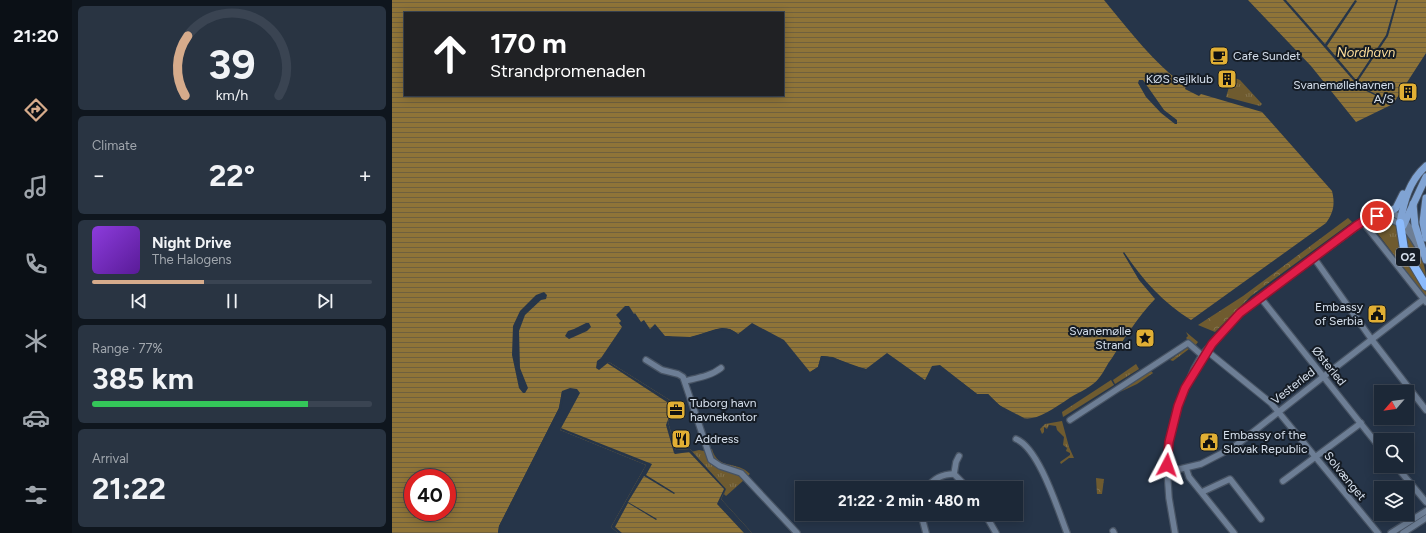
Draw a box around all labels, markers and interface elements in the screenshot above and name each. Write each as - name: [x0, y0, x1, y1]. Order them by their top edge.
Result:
- text: 21:20: [13, 25, 59, 47]
- text: 170 m: [490, 26, 567, 60]
- icon: ahead: [424, 28, 476, 80]
- text: 39: [208, 39, 256, 89]
- cafe icon: Cafe Sundet: [1208, 45, 1230, 67]
- water label: Nordhavn: [1337, 45, 1395, 60]
- place label: Cafe Sundet: [1233, 49, 1301, 63]
- text: Strandpromenaden: [490, 60, 646, 82]
- building icon: KØS sejlklub: [1216, 68, 1238, 90]
- place label: KØS sejlklub: [1146, 72, 1213, 86]
- place label: Svanemøllehavnen A/S: [1293, 78, 1394, 106]
- building icon: Svanemøllehavnen A/S: [1397, 81, 1419, 103]
- text: km/h: [216, 86, 248, 104]
- icon: directions: [22, 96, 50, 124]
- text: Climate: [92, 138, 137, 153]
- text: 22°: [209, 157, 255, 194]
- text: −: [92, 162, 106, 189]
- text: +: [358, 162, 372, 189]
- icon: music: [22, 173, 50, 201]
- pin: [1360, 199, 1394, 233]
- icon: arrive: [1366, 205, 1388, 227]
- text: Night Drive: [152, 234, 231, 252]
- road number: O2: [1396, 248, 1420, 266]
- icon: phone: [22, 250, 50, 278]
- text: The Halogens: [152, 252, 232, 267]
- icon: previous: [128, 290, 150, 312]
- icon: pause: [221, 290, 243, 312]
- icon: next: [314, 290, 336, 312]
- place label: Embassy of Serbia: [1315, 300, 1364, 328]
- public building icon: Embassy of Serbia: [1366, 303, 1388, 325]
- place label: Svanemølle Strand: [1069, 324, 1131, 352]
- icon: climate: [22, 327, 50, 355]
- place icon: Svanemølle Strand: [1134, 327, 1156, 349]
- text: Range · 77%: [92, 341, 163, 356]
- street label: Østerled: [1309, 344, 1349, 388]
- text: 385 km: [92, 360, 194, 397]
- street label: Vesterled: [1268, 365, 1318, 407]
- north arrow: [1374, 385, 1414, 425]
- map controls: [1374, 385, 1414, 521]
- place label: Tuborg havn havnekontor: [690, 396, 757, 424]
- office icon: Tuborg havn havnekontor: [665, 399, 687, 421]
- icon: car: [22, 404, 50, 432]
- restaurant icon: Address: [670, 428, 692, 450]
- place label: Embassy of the Slovak Republic: [1223, 428, 1308, 456]
- public building icon: Embassy of the Slovak Republic: [1198, 431, 1220, 453]
- place label: Address: [695, 432, 739, 446]
- button: search: [1374, 433, 1414, 473]
- position arrow: [1146, 444, 1188, 486]
- street label: Solvænget: [1321, 449, 1369, 503]
- text: Arrival: [92, 451, 129, 466]
- speed limit sign: 40: [404, 469, 456, 521]
- text: 21:22: [92, 470, 166, 507]
- icon: filters: [22, 481, 50, 509]
- button: layers: [1374, 481, 1414, 521]
- text: 21:22 · 2 min · 480 m: [838, 492, 980, 510]

